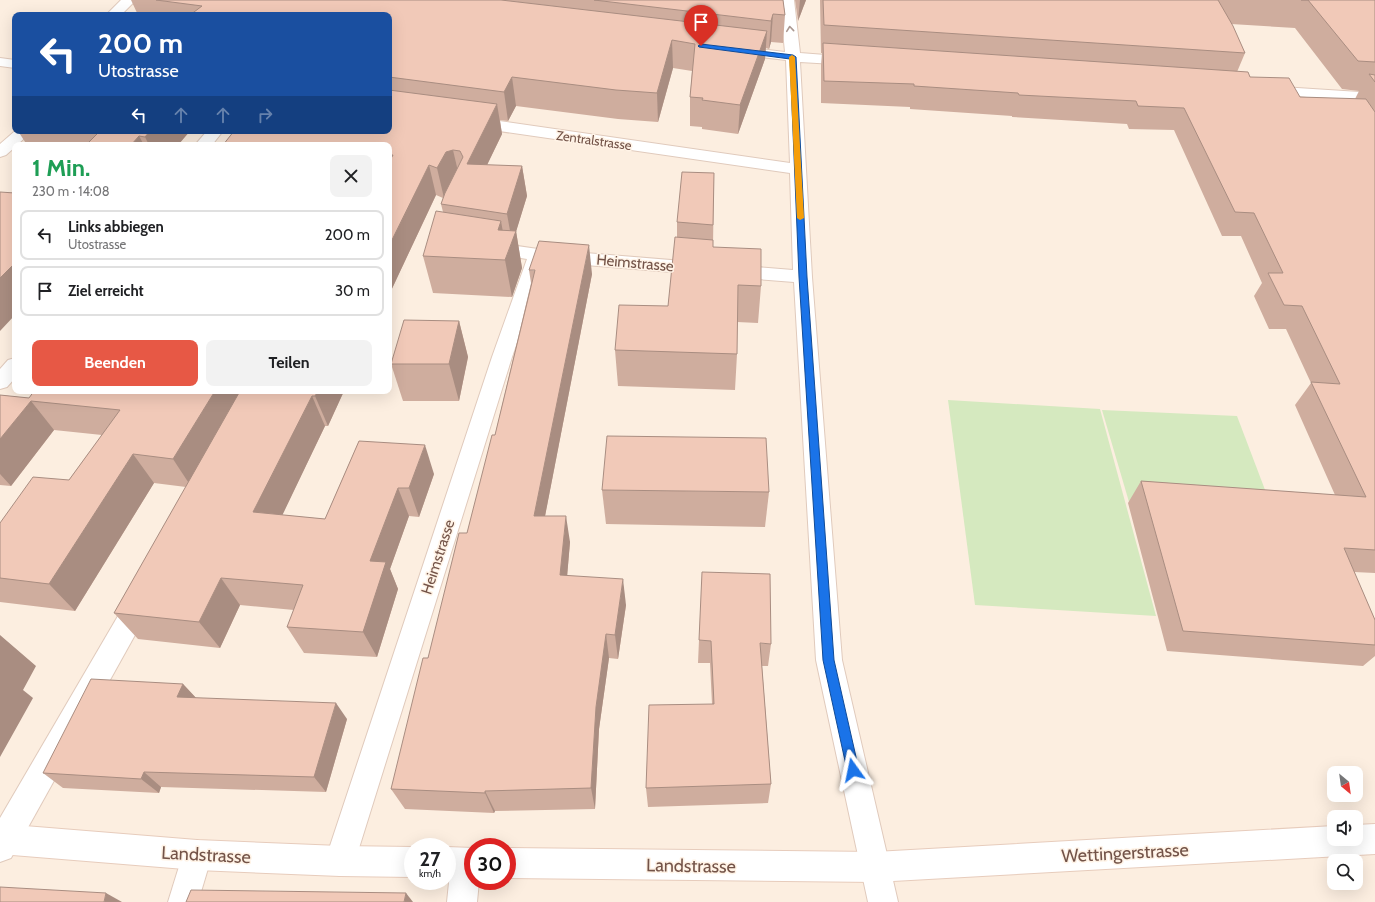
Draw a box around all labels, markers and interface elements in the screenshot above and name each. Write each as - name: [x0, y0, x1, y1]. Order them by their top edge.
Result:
- pin: [684, 5, 718, 46]
- icon: arrive: [690, 11, 712, 33]
- text: 200 m: [98, 26, 183, 60]
- one-way arrow: [786, 26, 795, 32]
- icon: left: [32, 28, 84, 80]
- text: Utostrasse: [98, 60, 179, 82]
- icon: left: [128, 104, 150, 126]
- icon: ahead: [170, 104, 192, 126]
- icon: ahead: [212, 104, 234, 126]
- icon: right: [254, 104, 276, 126]
- street label: Zentralstrasse: [555, 127, 633, 153]
- text: 1 Min.: [32, 153, 90, 182]
- button: close: [330, 155, 372, 197]
- text: 230 m · 14:08: [32, 183, 110, 199]
- text: Links abbiegen: [68, 218, 164, 236]
- icon: left: [34, 224, 56, 246]
- text: 200 m: [325, 226, 370, 244]
- text: Utostrasse: [68, 236, 126, 252]
- street label: Heimstrasse: [596, 251, 675, 275]
- icon: arrive: [34, 280, 56, 302]
- text: Ziel erreicht: [68, 282, 144, 300]
- text: 30 m: [335, 282, 370, 300]
- button: Beenden: [32, 340, 198, 386]
- button: Teilen: [206, 340, 372, 386]
- street label: Heimstrasse: [417, 517, 459, 597]
- position arrow: [832, 749, 874, 791]
- north arrow: [1327, 766, 1363, 802]
- map controls: [1327, 766, 1363, 890]
- button: sound: [1327, 810, 1363, 846]
- speed limit sign: 30: [464, 838, 516, 890]
- street label: Wettingerstrasse: [1061, 839, 1189, 867]
- street label: Landstrasse: [161, 842, 251, 868]
- text: 27: [420, 847, 440, 871]
- street label: Landstrasse: [646, 854, 736, 878]
- button: search: [1327, 854, 1363, 890]
- text: km/h: [419, 867, 441, 880]

